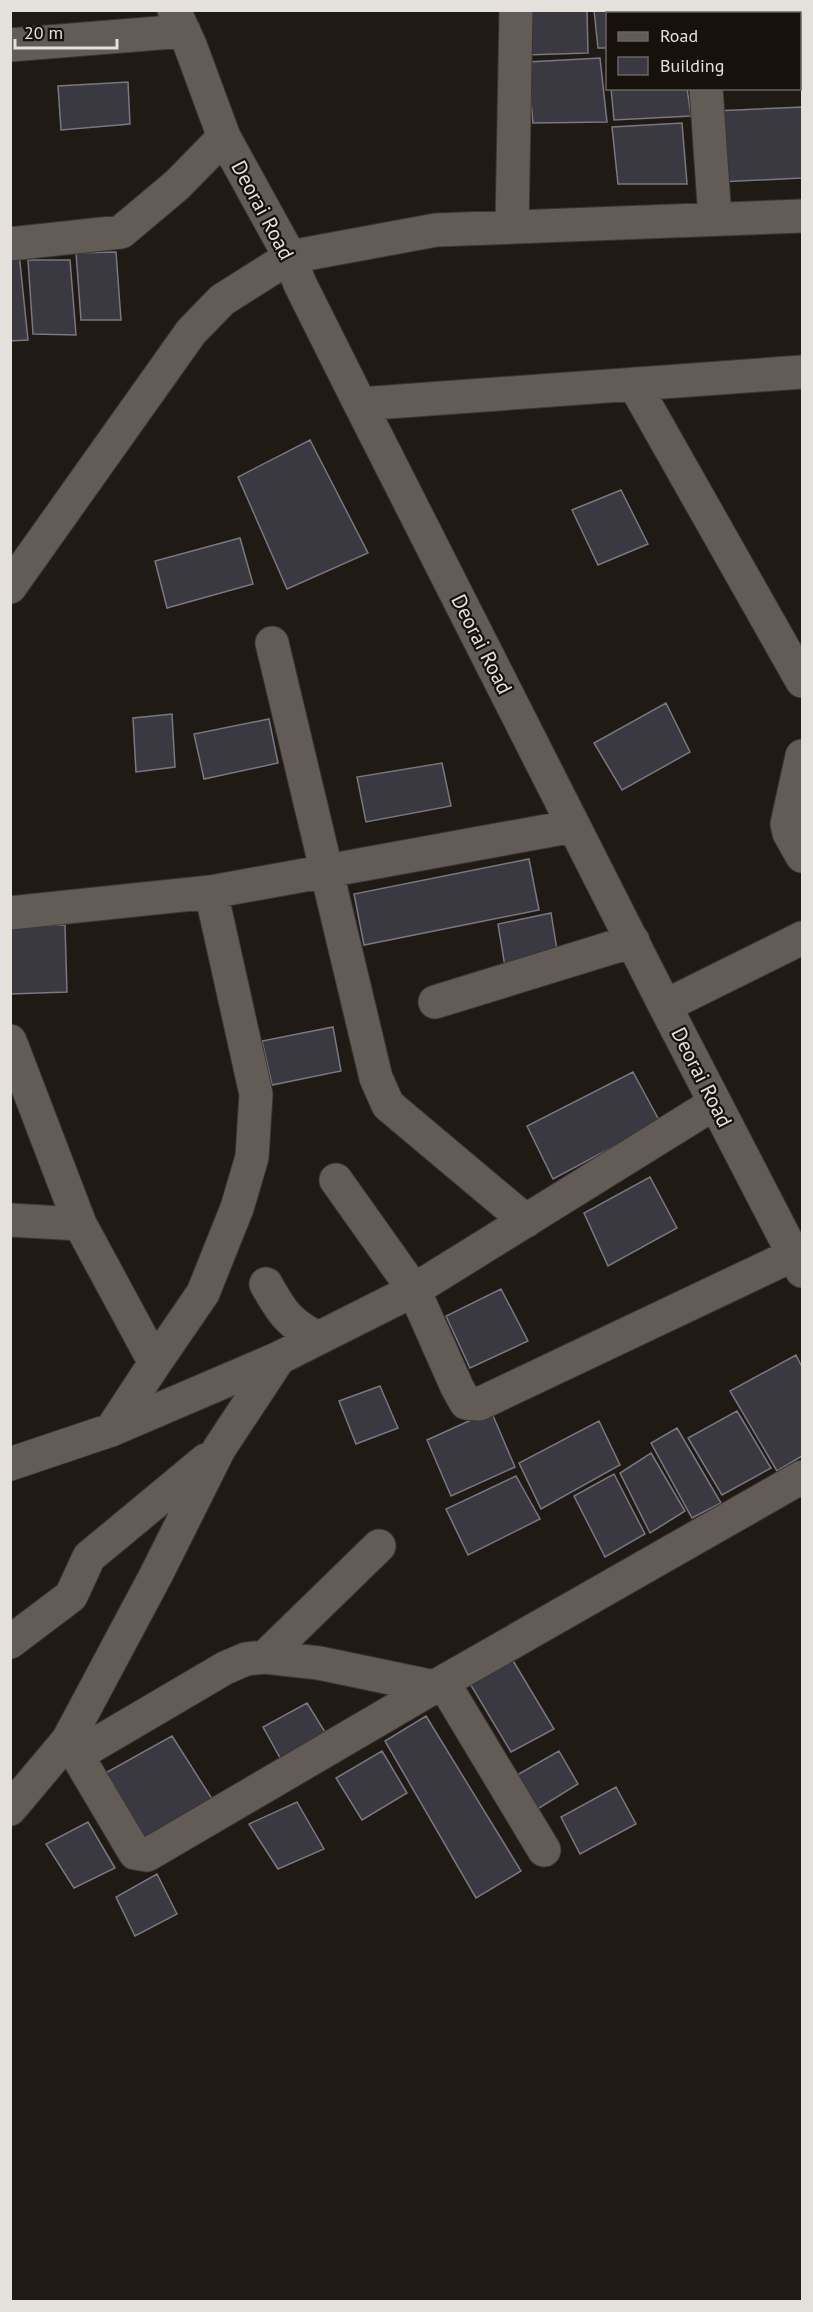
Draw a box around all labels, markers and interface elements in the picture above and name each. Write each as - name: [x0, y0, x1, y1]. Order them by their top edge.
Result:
- scale bar: [15, 12, 117, 50]
- legend: [606, 12, 801, 90]
- text: 20 m: [24, 21, 63, 44]
- text: Road: [660, 24, 698, 47]
- text: Building: [660, 54, 724, 77]
- street label: Deorai Road: [226, 156, 300, 264]
- street label: Deorai Road: [445, 589, 519, 699]
- street label: Deorai Road: [665, 1022, 739, 1132]

